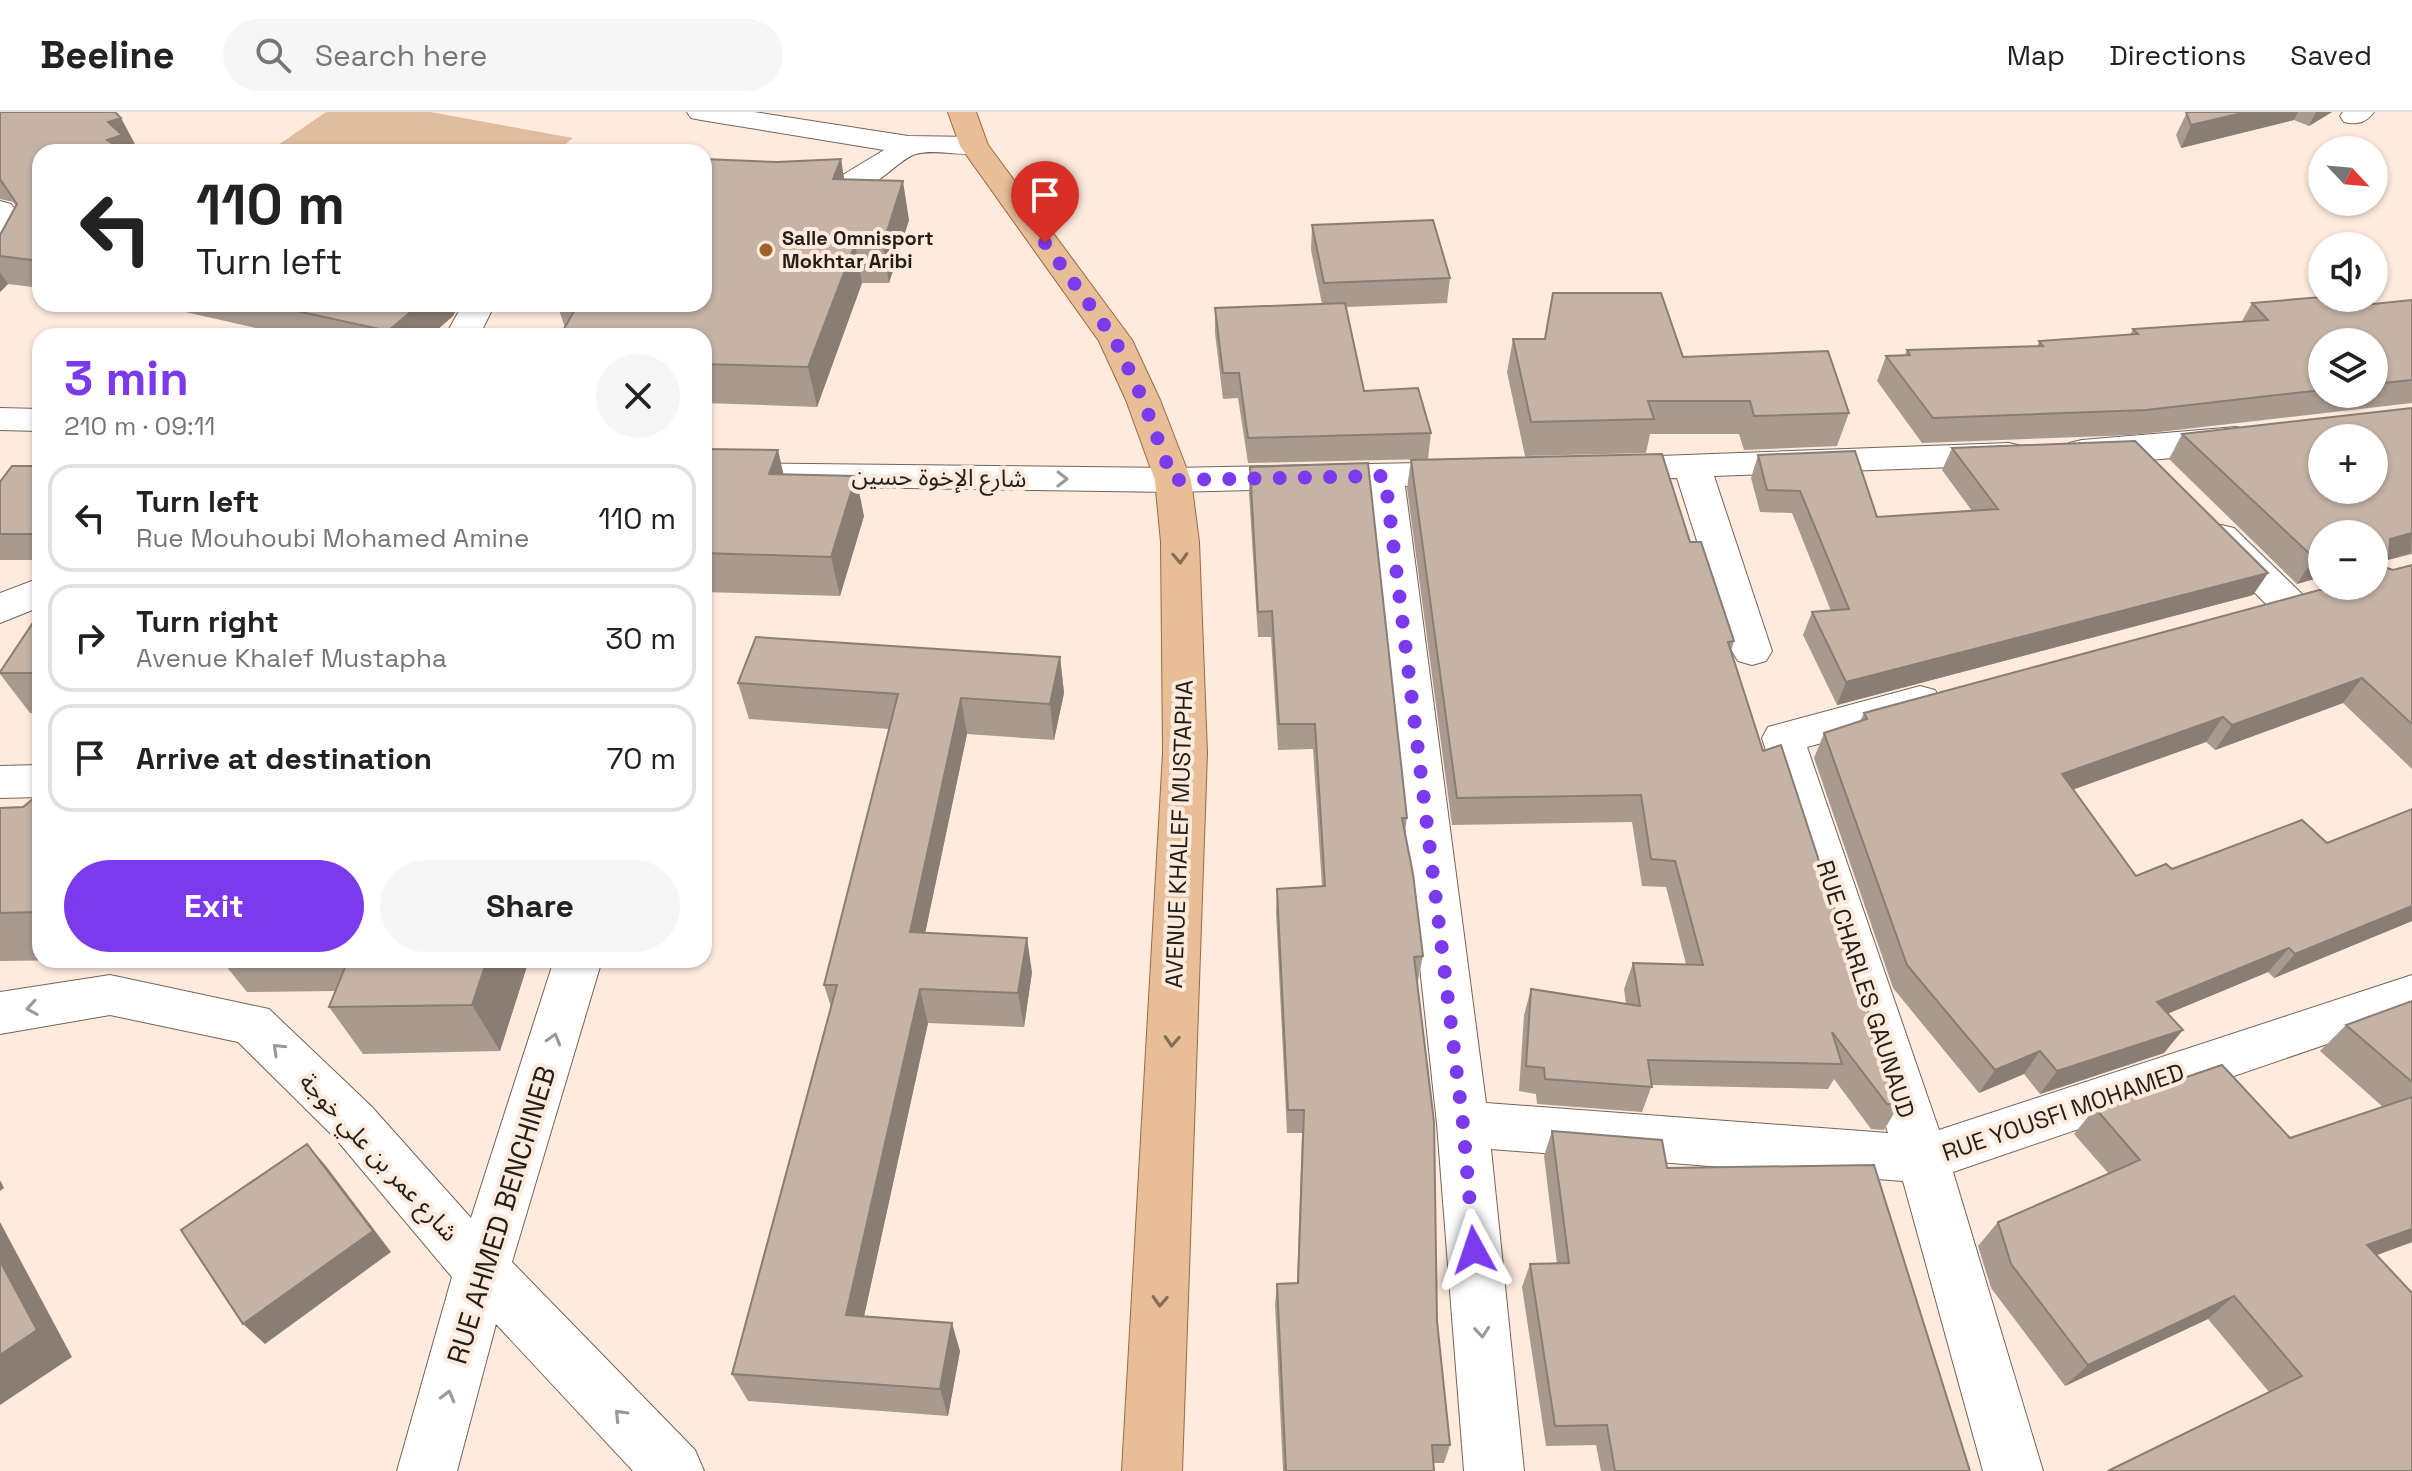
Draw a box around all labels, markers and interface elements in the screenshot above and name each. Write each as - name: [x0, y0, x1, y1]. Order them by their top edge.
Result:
- search box: [223, 19, 783, 91]
- text: Beeline: [40, 31, 175, 79]
- icon: search: [251, 33, 295, 77]
- text: Search here: [315, 36, 488, 75]
- text: Map: [2007, 37, 2065, 73]
- text: Directions: [2109, 37, 2246, 73]
- text: Saved: [2290, 37, 2372, 73]
- north arrow: [2308, 136, 2388, 216]
- map controls: [2308, 136, 2388, 600]
- pin: [1011, 161, 1079, 243]
- text: 110 m: [196, 169, 345, 240]
- icon: arrive: [1023, 173, 1067, 217]
- icon: left: [64, 176, 168, 280]
- place label: Salle Omnisport Mokhtar Aribi: [782, 225, 934, 274]
- button: sound: [2308, 232, 2388, 312]
- text: Turn left: [196, 239, 343, 285]
- marker: Salle Omnisport Mokhtar Aribi: [757, 241, 775, 259]
- button: layers: [2308, 328, 2388, 408]
- text: 3 min: [64, 348, 189, 409]
- button: close: [596, 354, 680, 438]
- text: 210 m · 09:11: [64, 409, 215, 443]
- button: +: [2308, 424, 2388, 504]
- street label: شارع الإخوة حسين: [851, 460, 1027, 496]
- one-way arrow: [1056, 470, 1069, 487]
- text: Turn left: [136, 482, 259, 521]
- icon: left: [68, 496, 112, 540]
- text: 110 m: [598, 499, 676, 538]
- button: −: [2308, 520, 2388, 600]
- text: Rue Mouhoubi Mohamed Amine: [136, 521, 529, 555]
- one-way arrow: [1171, 552, 1189, 565]
- text: Turn right: [136, 602, 279, 641]
- icon: right: [68, 616, 112, 660]
- text: 30 m: [605, 619, 676, 658]
- text: Avenue Khalef Mustapha: [136, 641, 447, 675]
- street label: AVENUE KHALEF MUSTAPHA: [1158, 679, 1200, 989]
- icon: arrive: [68, 736, 112, 780]
- text: Arrive at destination: [136, 739, 432, 778]
- text: 70 m: [607, 739, 676, 778]
- street label: RUE CHARLES GAUNAUD: [1810, 856, 1922, 1122]
- button: Exit: [64, 860, 364, 952]
- button: Share: [380, 860, 680, 952]
- one-way arrow: [25, 998, 38, 1015]
- one-way arrow: [545, 1033, 561, 1047]
- one-way arrow: [1164, 1035, 1181, 1048]
- one-way arrow: [272, 1044, 287, 1058]
- street label: RUE YOUSFI MOHAMED: [1938, 1056, 2188, 1168]
- street label: RUE AHMED BENCHINEB: [439, 1062, 563, 1368]
- street label: شارع عمر بن علي خوجة: [290, 1066, 465, 1250]
- position arrow: [1432, 1208, 1516, 1292]
- one-way arrow: [1152, 1295, 1169, 1308]
- one-way arrow: [1473, 1326, 1490, 1339]
- one-way arrow: [438, 1389, 455, 1403]
- one-way arrow: [615, 1409, 629, 1424]

